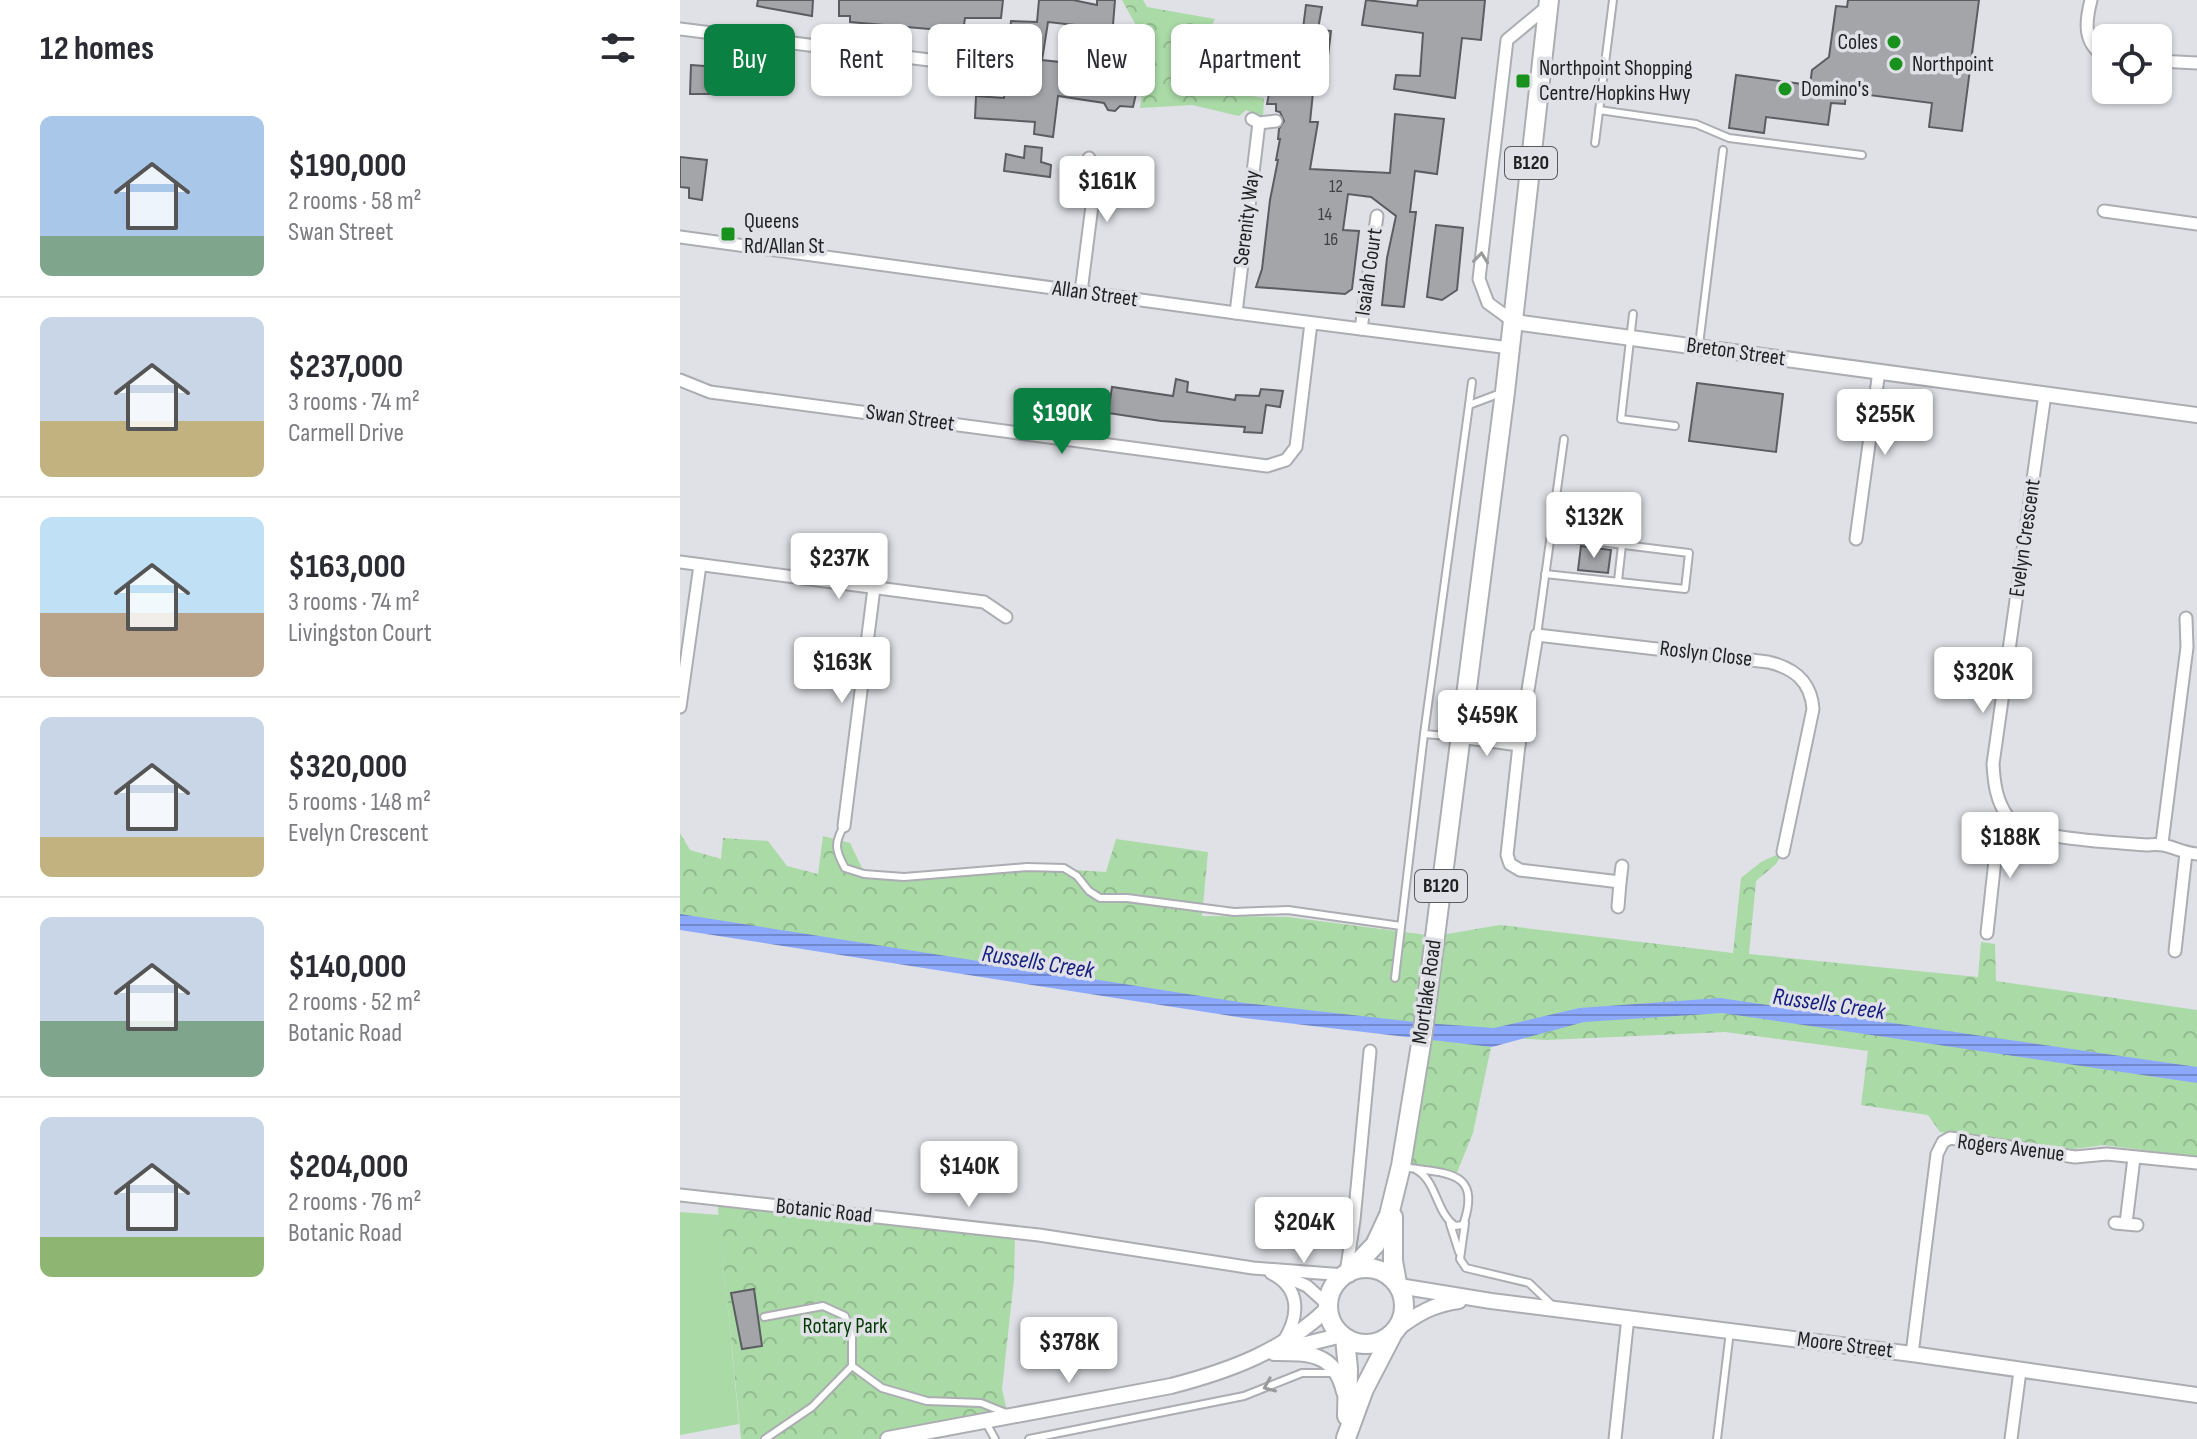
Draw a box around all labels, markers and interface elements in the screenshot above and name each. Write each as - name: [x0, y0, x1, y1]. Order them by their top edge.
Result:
- chip: Buy: [704, 24, 795, 96]
- chip: Rent: [811, 24, 912, 96]
- chip: Filters: [928, 24, 1042, 96]
- chip: New: [1058, 24, 1155, 96]
- chip: Apartment: [1171, 24, 1329, 96]
- map controls: [2092, 24, 2172, 104]
- button: locate: [2092, 24, 2172, 104]
- icon: filters: [596, 26, 640, 70]
- text: 12 homes: [40, 28, 154, 69]
- place label: Coles: [1838, 29, 1878, 56]
- marker: Coles: [1885, 33, 1903, 51]
- place label: Northpoint: [1912, 51, 1994, 78]
- place label: Northpoint Shopping Centre/Hopkins Hwy: [1539, 55, 1693, 107]
- marker: Northpoint: [1887, 55, 1905, 73]
- marker: Northpoint Shopping Centre/Hopkins Hwy: [1514, 72, 1532, 90]
- place label: Domino's: [1801, 76, 1869, 103]
- marker: Domino's: [1776, 80, 1794, 98]
- text: $190,000: [288, 145, 407, 186]
- road number: B120: [1505, 147, 1557, 179]
- icon: home: [104, 148, 200, 244]
- pin: $161K: [1051, 156, 1163, 224]
- text: $161K: [1077, 166, 1137, 197]
- street label: Serenity Way: [1228, 168, 1266, 267]
- house number: 12: [1329, 176, 1343, 197]
- text: 2 rooms · 58 m²: [288, 186, 422, 217]
- house number: 14: [1318, 204, 1332, 225]
- place label: Queens Rd/Allan St: [744, 208, 825, 260]
- text: Swan Street: [288, 217, 394, 248]
- marker: Queens Rd/Allan St: [719, 225, 737, 243]
- street label: Isaiah Court: [1349, 226, 1389, 318]
- house number: 16: [1324, 229, 1338, 250]
- one-way arrow: [1472, 252, 1489, 265]
- street label: Allan Street: [1050, 275, 1140, 313]
- street label: Breton Street: [1685, 332, 1787, 372]
- text: $237,000: [288, 346, 403, 387]
- icon: home: [104, 349, 200, 445]
- text: 3 rooms · 74 m²: [288, 387, 420, 418]
- pin: $190K: [1006, 388, 1118, 456]
- pin: $255K: [1829, 389, 1941, 457]
- street label: Swan Street: [864, 398, 956, 438]
- text: $190K: [1031, 398, 1093, 429]
- text: $255K: [1855, 399, 1915, 430]
- text: Carmell Drive: [288, 418, 404, 449]
- street label: Evelyn Crescent: [2003, 477, 2047, 599]
- pin: $132K: [1538, 492, 1650, 560]
- text: $132K: [1564, 502, 1624, 533]
- pin: $237K: [783, 533, 895, 601]
- text: $237K: [809, 543, 869, 574]
- text: $163,000: [288, 546, 406, 587]
- icon: home: [104, 549, 200, 645]
- text: 3 rooms · 74 m²: [288, 587, 420, 618]
- text: Livingston Court: [288, 618, 432, 649]
- street label: Roslyn Close: [1658, 635, 1754, 673]
- pin: $163K: [786, 637, 898, 705]
- text: $163K: [812, 647, 872, 678]
- pin: $320K: [1927, 647, 2039, 715]
- text: $320K: [1952, 657, 2014, 688]
- pin: $459K: [1431, 690, 1543, 758]
- text: $459K: [1456, 700, 1518, 731]
- text: $320,000: [288, 746, 407, 787]
- icon: home: [104, 749, 200, 845]
- text: 5 rooms · 148 m²: [288, 787, 431, 818]
- pin: $188K: [1954, 812, 2066, 880]
- text: Evelyn Crescent: [288, 818, 428, 849]
- text: $188K: [1980, 822, 2040, 853]
- road number: B120: [1415, 870, 1467, 902]
- street label: Mortlake Road: [1406, 938, 1448, 1046]
- water label: Russells Creek: [980, 939, 1097, 985]
- text: $140,000: [288, 946, 407, 987]
- icon: home: [104, 949, 200, 1045]
- water label: Russells Creek: [1771, 982, 1888, 1026]
- text: 2 rooms · 52 m²: [288, 987, 421, 1018]
- text: Botanic Road: [288, 1018, 402, 1049]
- street label: Rogers Avenue: [1956, 1128, 2066, 1168]
- pin: $140K: [913, 1141, 1025, 1209]
- text: $204,000: [288, 1146, 408, 1187]
- icon: home: [104, 1149, 200, 1245]
- text: $140K: [939, 1151, 1000, 1182]
- text: 2 rooms · 76 m²: [288, 1187, 422, 1218]
- street label: Botanic Road: [775, 1193, 873, 1229]
- pin: $204K: [1248, 1197, 1360, 1265]
- text: $204K: [1273, 1207, 1335, 1238]
- text: Botanic Road: [288, 1218, 402, 1249]
- park label: Rotary Park: [803, 1313, 888, 1340]
- pin: $378K: [1013, 1317, 1125, 1385]
- street label: Moore Street: [1796, 1326, 1895, 1364]
- text: $378K: [1038, 1327, 1100, 1358]
- one-way arrow: [1263, 1376, 1277, 1393]

